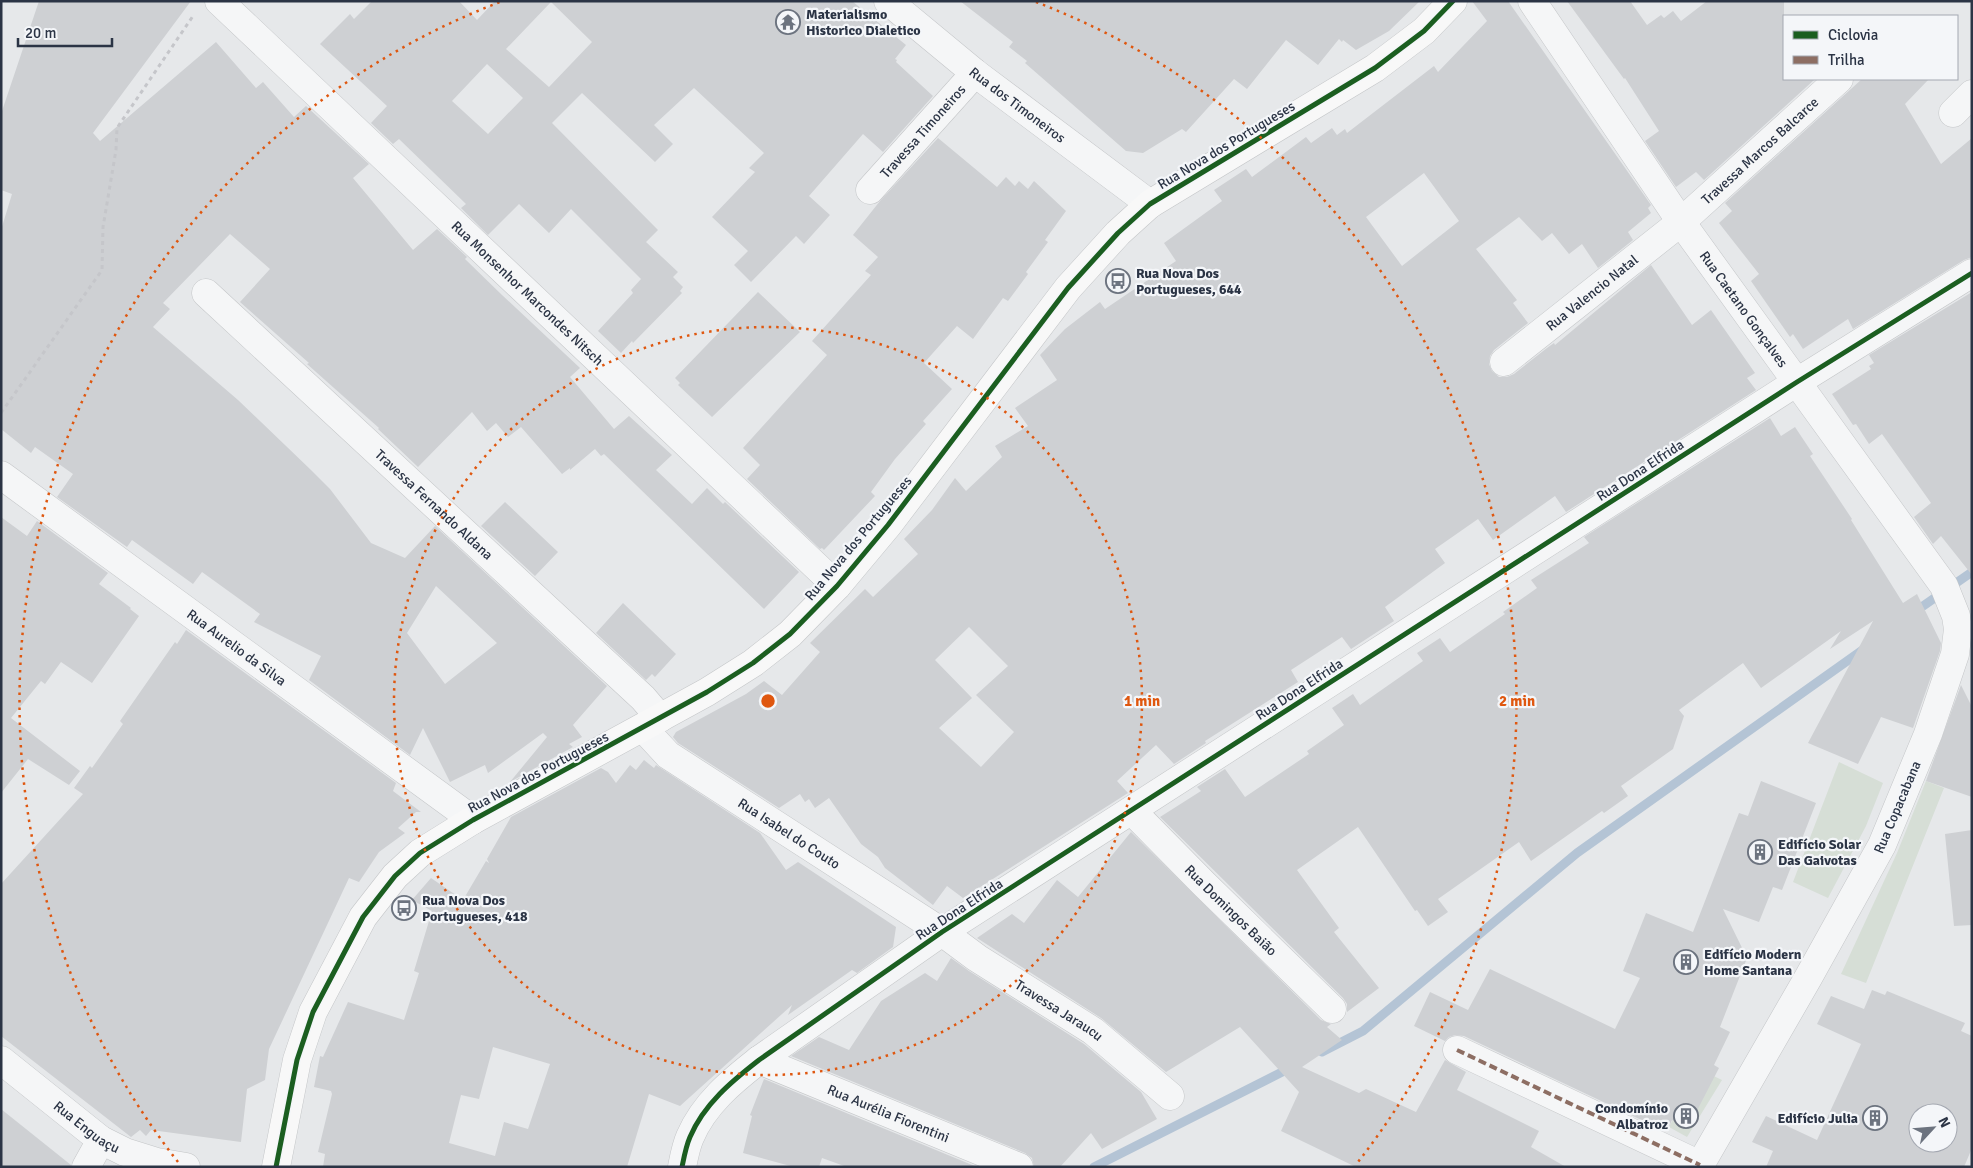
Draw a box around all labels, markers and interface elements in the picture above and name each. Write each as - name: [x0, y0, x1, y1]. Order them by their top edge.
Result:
- place label: Materialismo Historico Dialetico: [806, 6, 921, 39]
- temple icon: Materialismo Historico Dialetico: [775, 9, 801, 35]
- scale bar: [18, 15, 111, 47]
- legend: [1783, 15, 1958, 80]
- text: 20 m: [25, 24, 56, 42]
- text: Ciclovia: [1828, 26, 1878, 44]
- text: Trilha: [1828, 51, 1865, 69]
- street label: Rua dos Timoneiros: [966, 64, 1069, 147]
- street label: Travessa Timoneiros: [877, 81, 969, 182]
- street label: Travessa Marcos Balcarce: [1698, 94, 1822, 208]
- street label: Rua Nova dos Portugueses: [1155, 98, 1298, 193]
- street label: Rua Monsenhor Marcondes Nitsch: [448, 218, 607, 370]
- street label: Rua Caetano Gonçalves: [1696, 248, 1791, 371]
- street label: Rua Valencio Natal: [1543, 251, 1642, 335]
- place label: Rua Nova Dos Portugueses, 644: [1136, 265, 1242, 298]
- bus stop icon: Rua Nova Dos Portugueses, 644: [1105, 268, 1131, 294]
- street label: Rua Dona Elfrida: [1593, 436, 1687, 505]
- street label: Travessa Fernando Aldana: [371, 446, 496, 564]
- street label: Rua Nova dos Portugueses: [801, 473, 915, 604]
- street label: Rua Aurelio da Silva: [183, 606, 289, 690]
- street label: Rua Dona Elfrida: [1252, 655, 1346, 724]
- centre of rings: [759, 692, 777, 710]
- text: 1 min: [1124, 692, 1160, 710]
- text: 2 min: [1499, 692, 1535, 710]
- street label: Rua Nova dos Portugueses: [465, 728, 612, 817]
- street label: Rua Copacabana: [1870, 758, 1925, 856]
- street label: Rua Isabel do Couto: [735, 794, 843, 873]
- place label: Edifício Solar Das Gaivotas: [1778, 836, 1861, 869]
- building icon: Edifício Solar Das Gaivotas: [1747, 839, 1773, 865]
- street label: Rua Domingos Baião: [1181, 861, 1280, 959]
- street label: Rua Dona Elfrida: [912, 875, 1006, 944]
- place label: Rua Nova Dos Portugueses, 418: [422, 892, 528, 925]
- bus stop icon: Rua Nova Dos Portugueses, 418: [391, 895, 417, 921]
- place label: Edifício Modern Home Santana: [1704, 946, 1802, 979]
- building icon: Edifício Modern Home Santana: [1673, 949, 1699, 975]
- street label: Travessa Jaraucu: [1012, 976, 1106, 1045]
- street label: Rua Aurélia Fiorentini: [825, 1081, 952, 1146]
- street label: Rua Enguaçu: [50, 1097, 122, 1157]
- place label: Condomínio Albatroz: [1595, 1100, 1668, 1133]
- building icon: Condomínio Albatroz: [1673, 1103, 1699, 1129]
- north arrow: [1908, 1103, 1958, 1153]
- building icon: Edifício Julia: [1862, 1105, 1888, 1131]
- place label: Edifício Julia: [1777, 1110, 1858, 1127]
- text: N: [1934, 1114, 1954, 1131]

